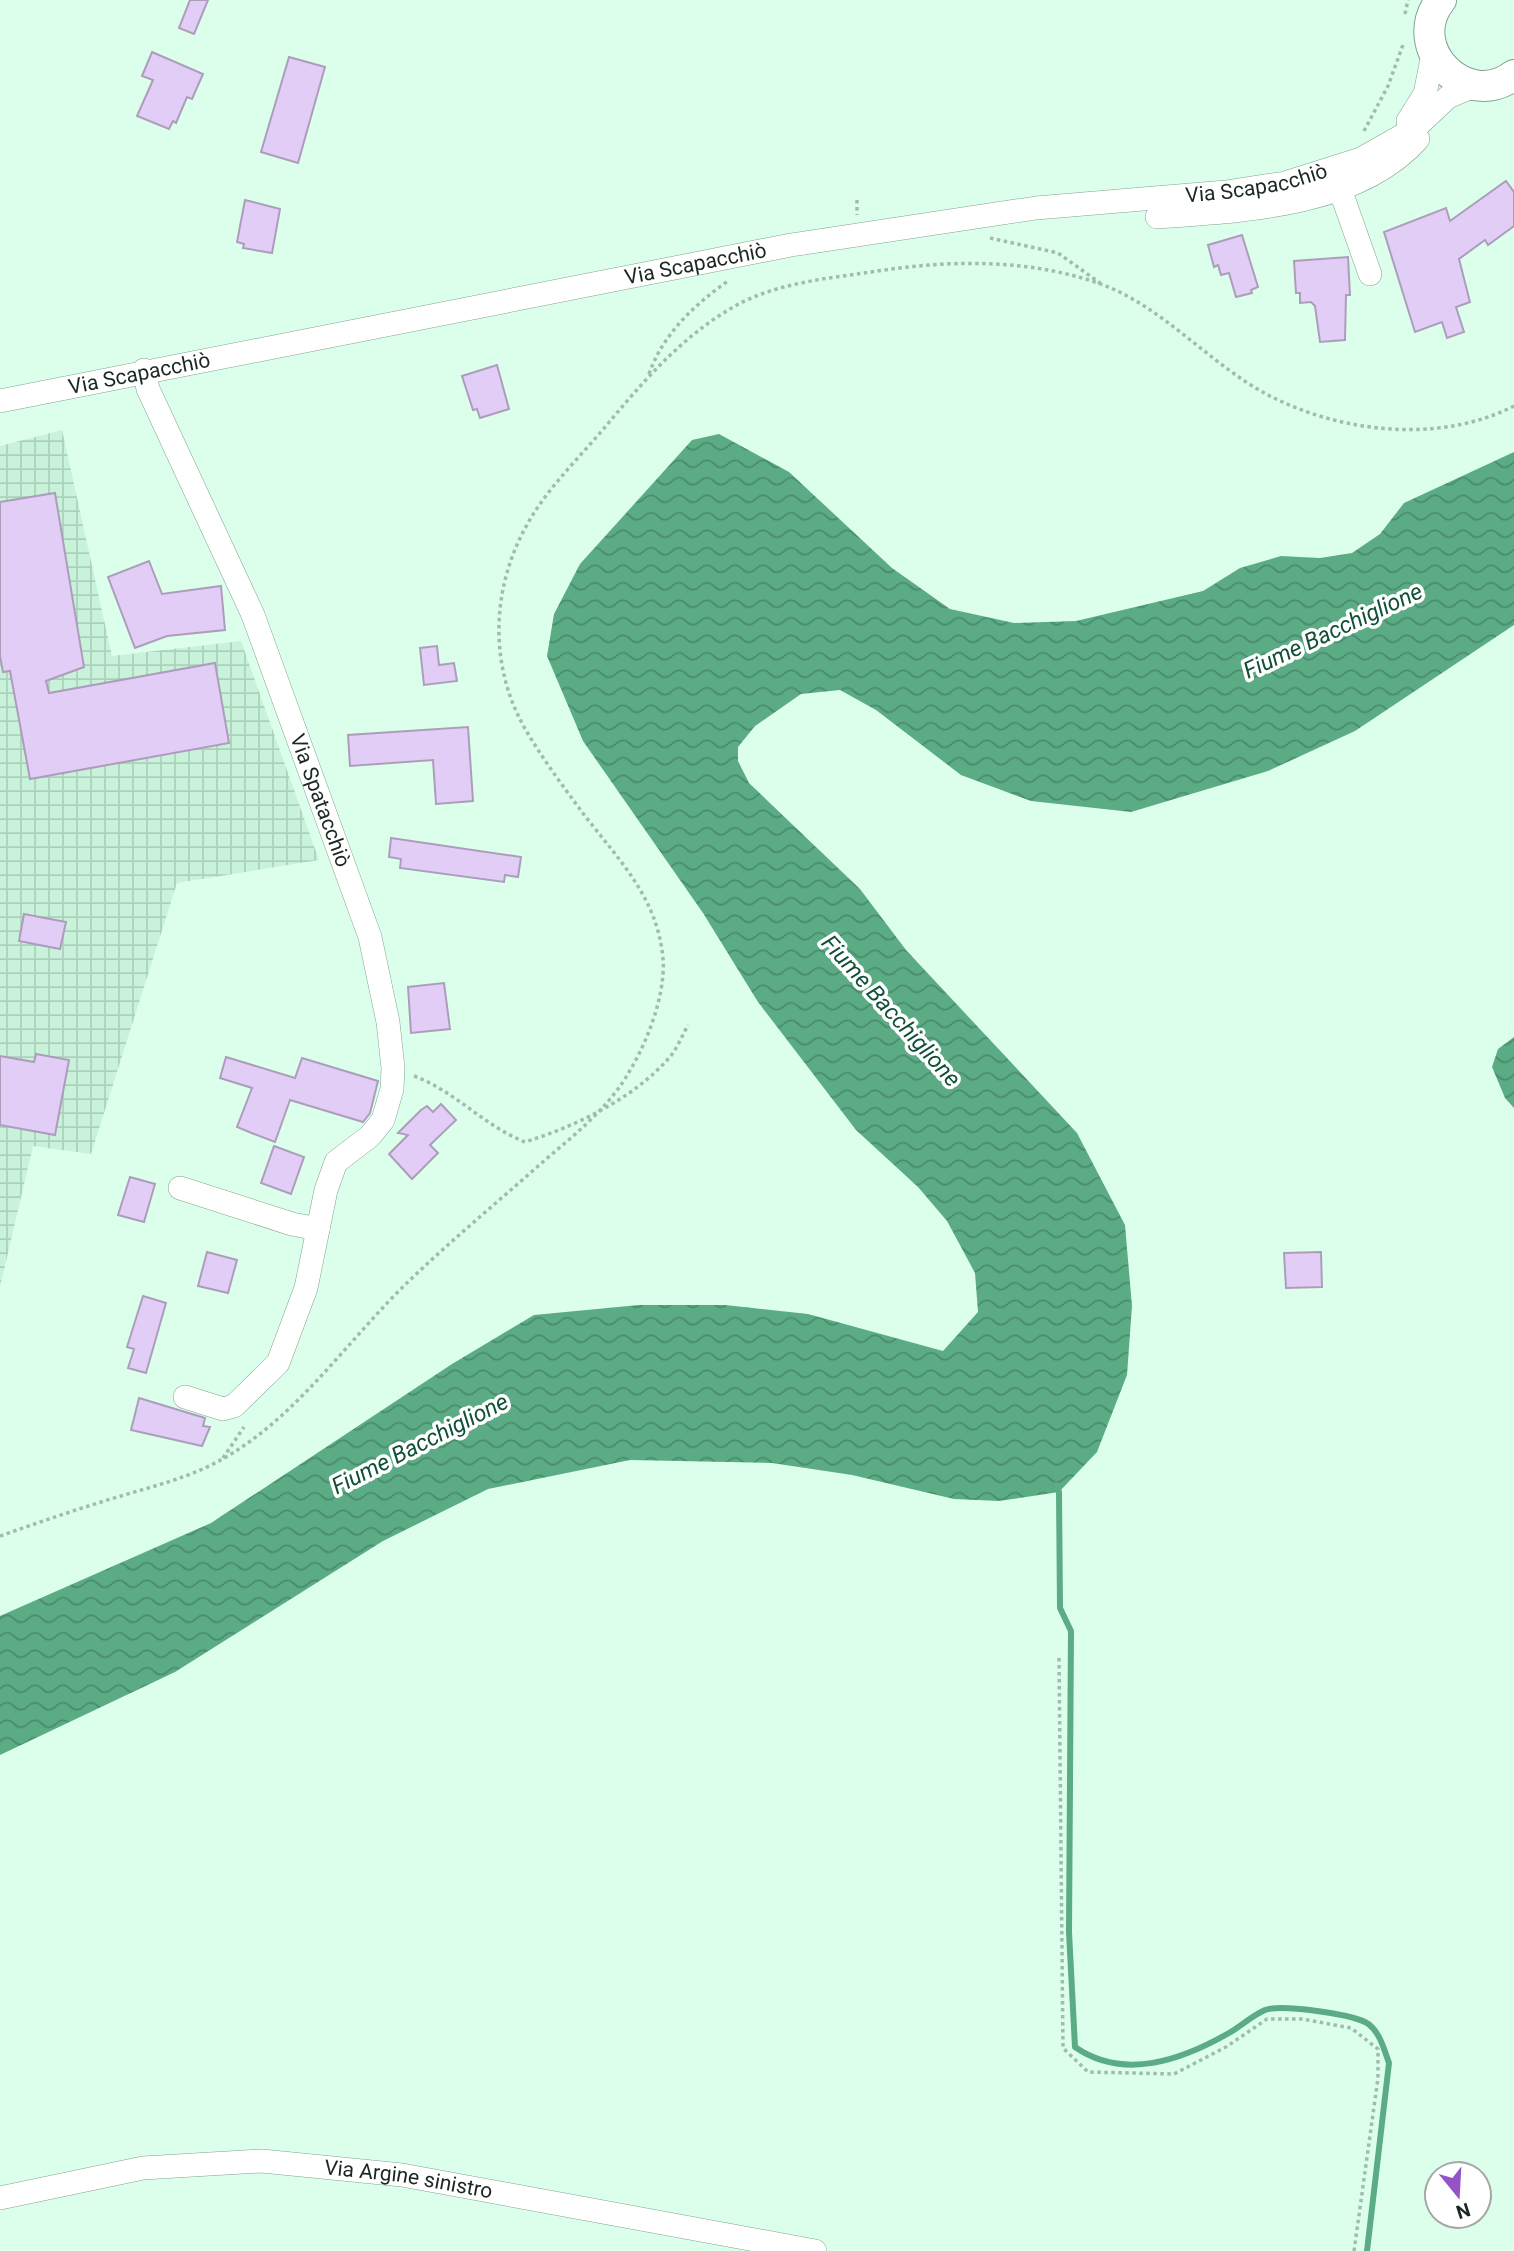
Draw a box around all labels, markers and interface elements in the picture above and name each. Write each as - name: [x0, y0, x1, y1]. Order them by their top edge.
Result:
- street label: Via Scapacchiò: [1184, 158, 1330, 207]
- street label: Via Scapacchiò: [623, 238, 769, 290]
- street label: Via Scapacchiò: [66, 348, 212, 399]
- water label: Fiume Bacchiglione: [1239, 578, 1427, 684]
- street label: Via Spatacchiò: [285, 731, 356, 870]
- water label: Fiume Bacchiglione: [816, 930, 966, 1092]
- water label: Fiume Bacchiglione: [327, 1388, 513, 1500]
- street label: Via Argine sinistro: [323, 2155, 495, 2203]
- north arrow: [1423, 2160, 1493, 2230]
- text: N: [1453, 2198, 1473, 2224]

